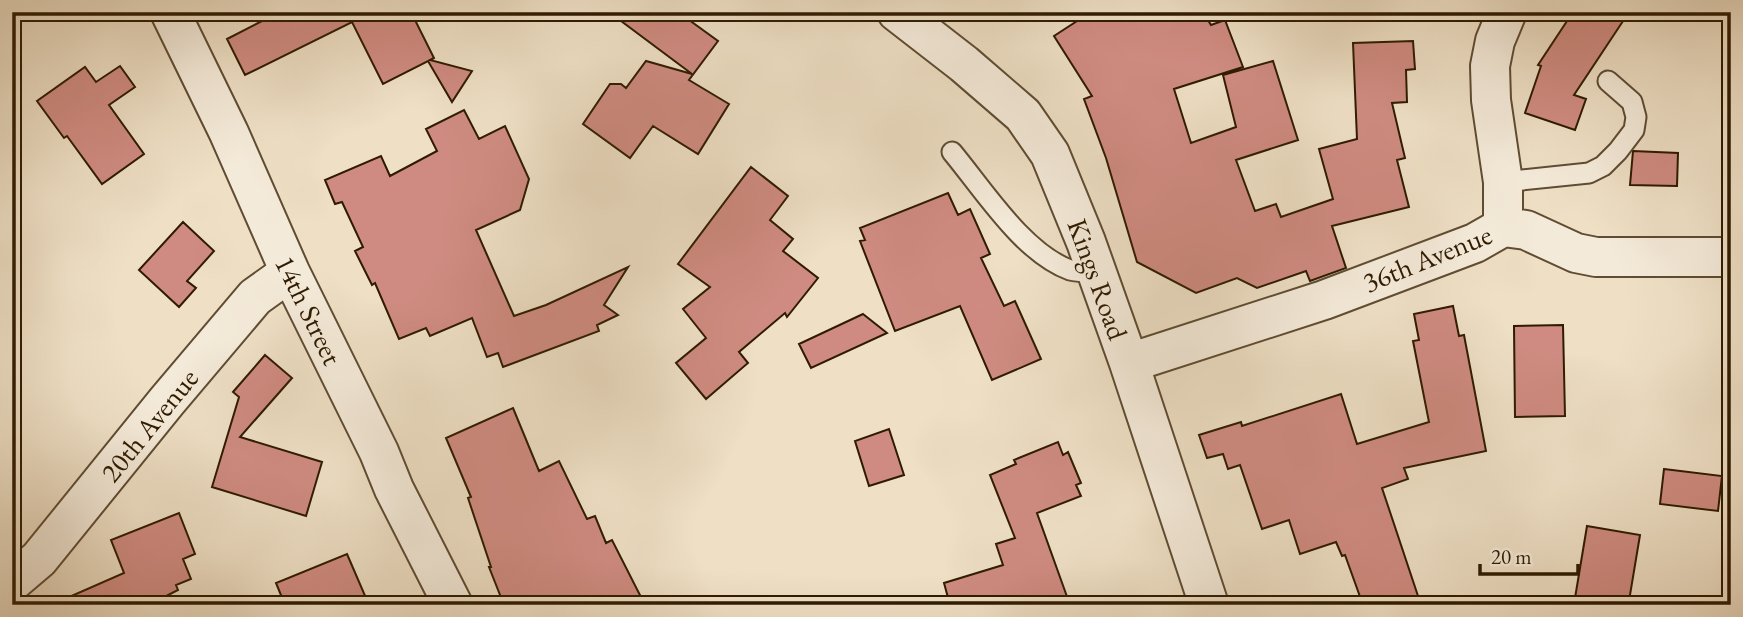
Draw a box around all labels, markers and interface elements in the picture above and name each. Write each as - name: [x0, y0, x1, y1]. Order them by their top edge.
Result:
- street label: Kings Road: [1060, 214, 1137, 345]
- street label: 36th Avenue: [1357, 216, 1497, 300]
- street label: 14th Street: [267, 249, 351, 371]
- street label: 20th Avenue: [92, 361, 206, 489]
- scale bar: [1480, 533, 1578, 577]
- text: 20 m: [1491, 543, 1532, 570]

